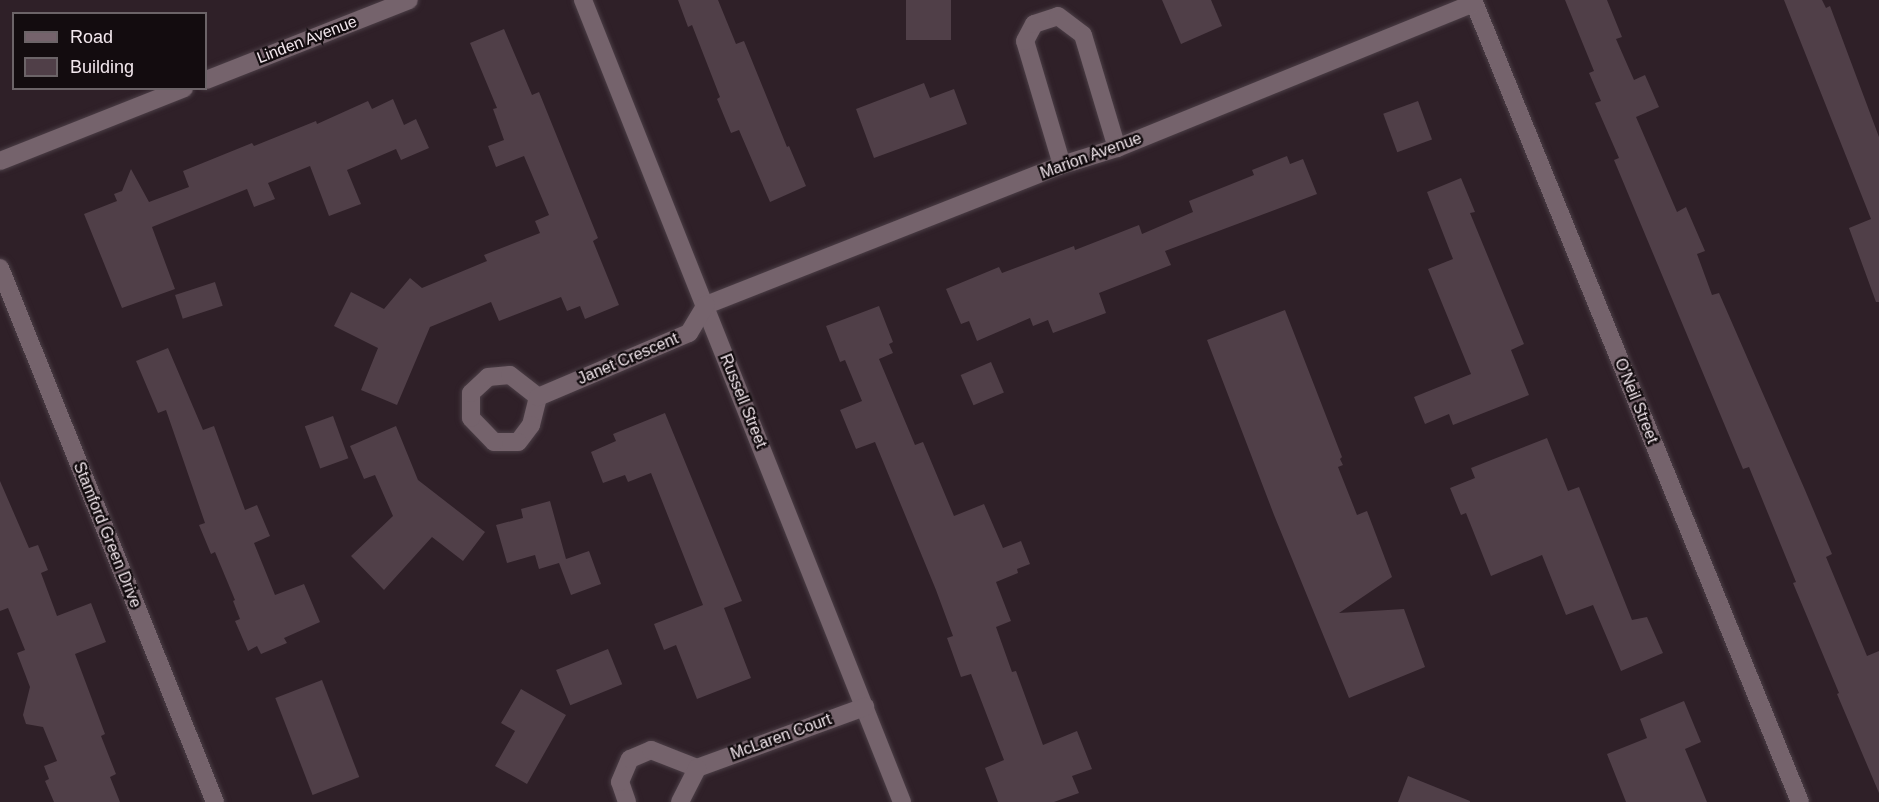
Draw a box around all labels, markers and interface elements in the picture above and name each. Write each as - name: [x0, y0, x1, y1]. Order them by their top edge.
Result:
- legend: [12, 12, 207, 90]
- street label: Linden Avenue: [254, 12, 360, 68]
- text: Road: [70, 27, 113, 47]
- text: Building: [70, 57, 134, 77]
- street label: Marion Avenue: [1037, 129, 1145, 183]
- street label: Janet Crescent: [575, 329, 681, 389]
- street label: Russell Street: [715, 351, 771, 451]
- street label: O'Neil Street: [1610, 356, 1662, 446]
- street label: Stamford Green Drive: [69, 459, 145, 611]
- street label: McLaren Court: [728, 710, 834, 764]

